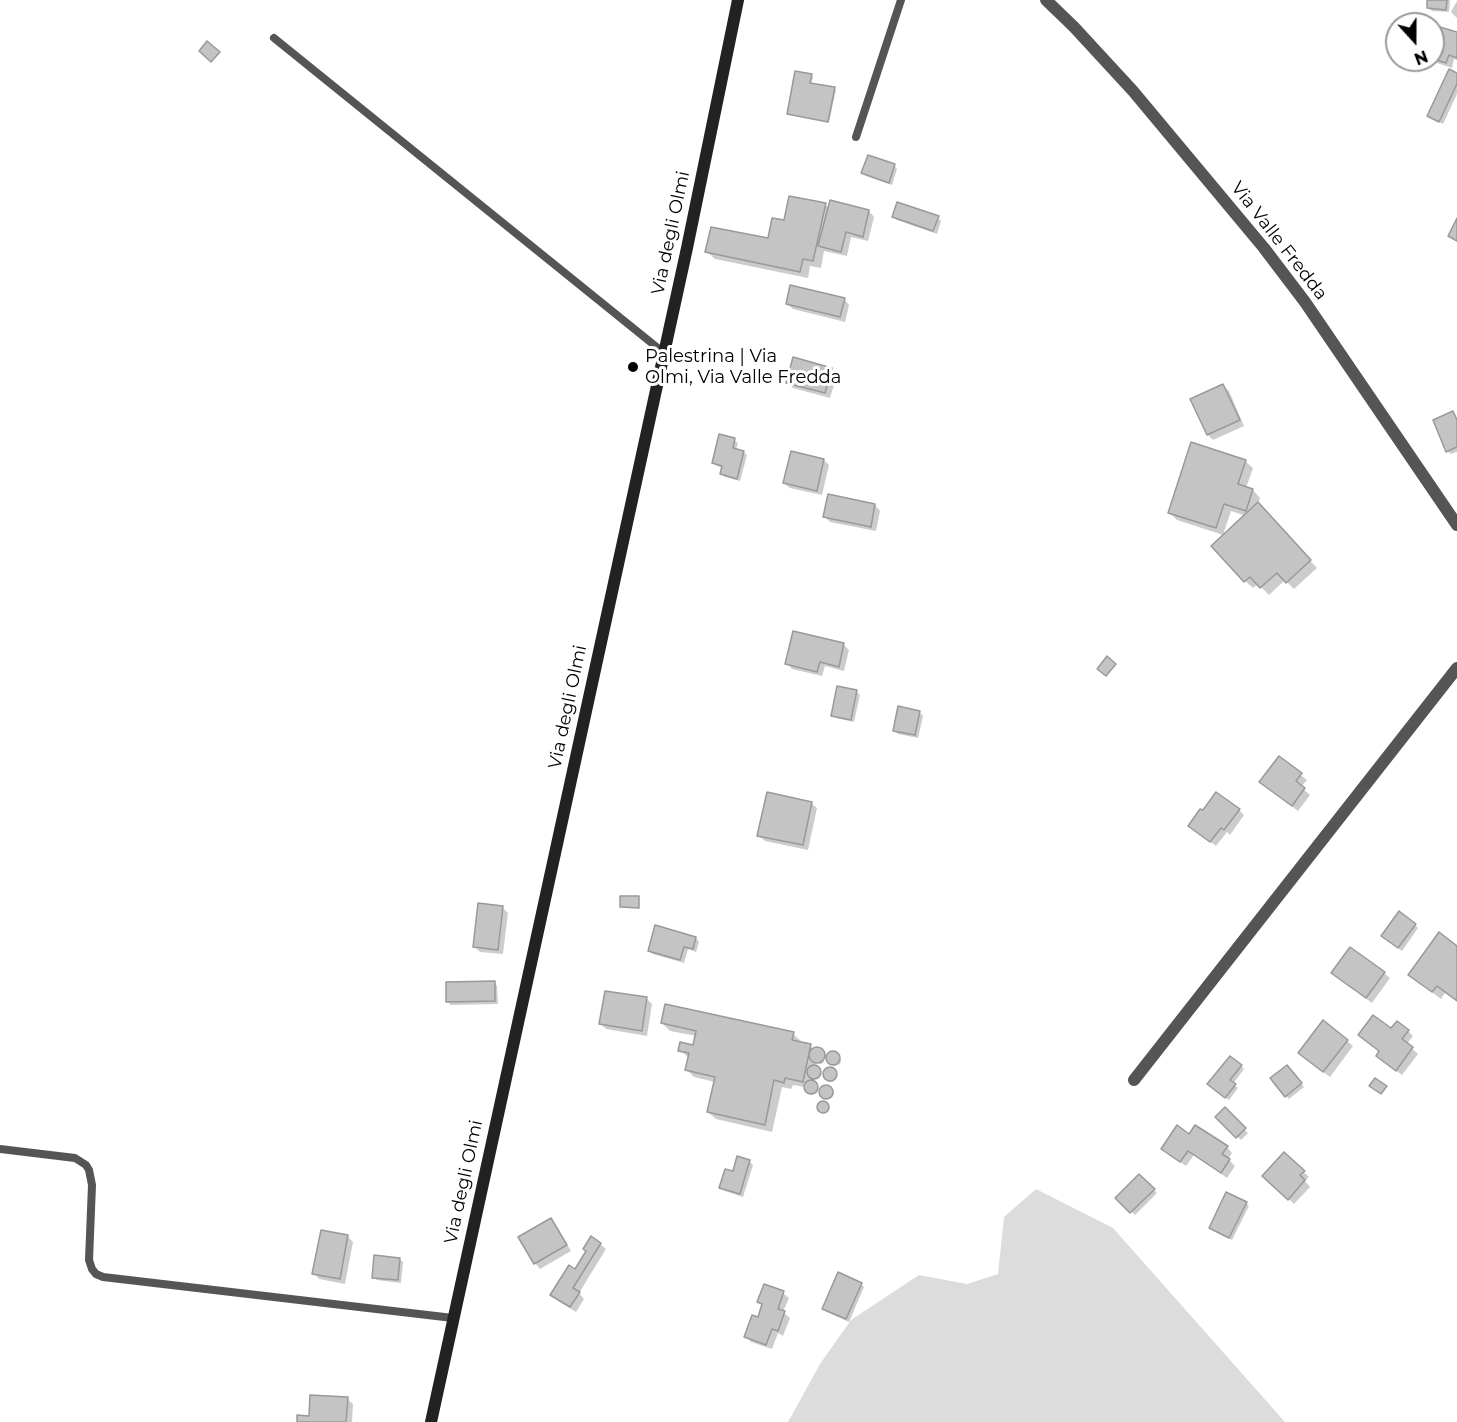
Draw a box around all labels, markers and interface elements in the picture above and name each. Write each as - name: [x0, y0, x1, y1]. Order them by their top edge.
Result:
- north arrow: [1385, 12, 1445, 72]
- text: N: [1411, 46, 1430, 69]
- street label: Via degli Olmi: [647, 169, 695, 297]
- street label: Via Valle Fredda: [1226, 178, 1332, 304]
- place label: Palestrina | Via Olmi, Via Valle Fredda: [645, 346, 841, 388]
- marker: Palestrina | Via Olmi, Via Valle Fredda: [626, 360, 640, 374]
- street label: Via degli Olmi: [544, 643, 592, 771]
- street label: Via degli Olmi: [440, 1118, 488, 1246]

